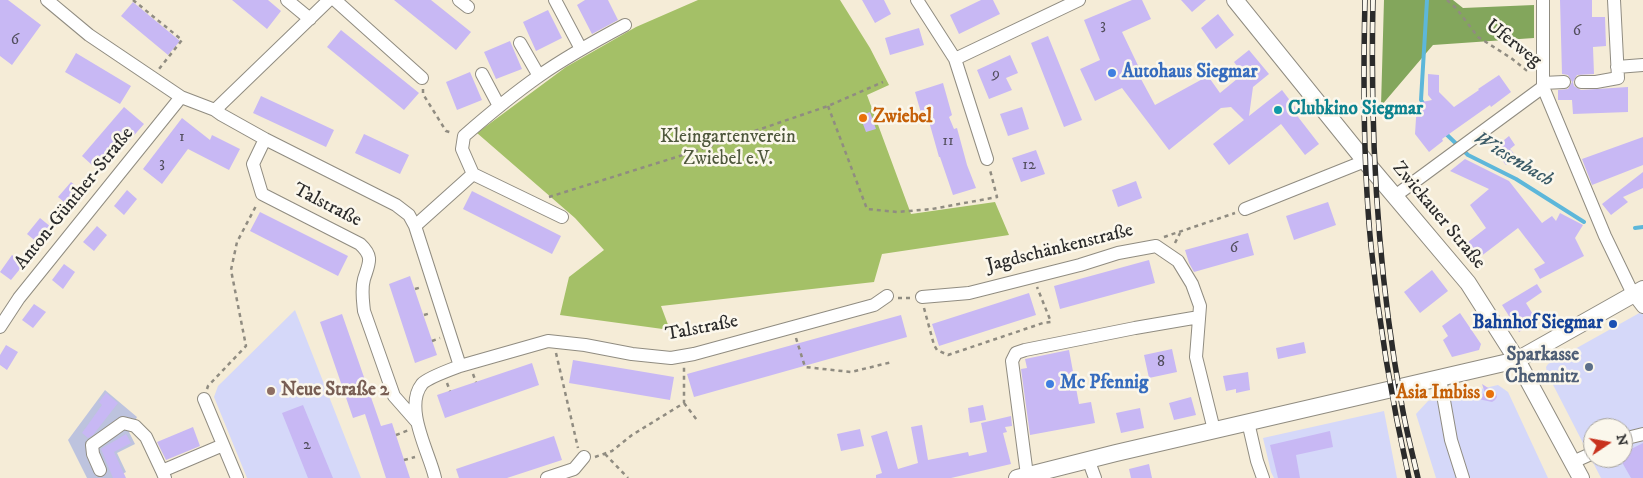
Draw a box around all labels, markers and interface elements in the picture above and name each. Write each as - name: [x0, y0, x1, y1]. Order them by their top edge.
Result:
- street label: Uferweg: [1481, 15, 1545, 73]
- house number: 3: [1100, 16, 1106, 36]
- house number: 6: [1573, 22, 1581, 42]
- house number: 6: [11, 31, 19, 51]
- place label: Autohaus Siegmar: [1122, 62, 1258, 84]
- house number: 9: [992, 65, 1000, 85]
- marker: Autohaus Siegmar: [1106, 67, 1118, 79]
- place label: Clubkino Siegmar: [1288, 99, 1423, 121]
- marker: Clubkino Siegmar: [1272, 104, 1284, 116]
- place label: Zwiebel: [873, 107, 932, 129]
- marker: Zwiebel: [857, 112, 869, 124]
- street label: Anton-Günther-Straße: [11, 123, 139, 275]
- park label: Kleingartenverein Zwiebel e.V.: [660, 127, 796, 171]
- water label: Wiesenbach: [1469, 127, 1557, 193]
- house number: 1: [179, 128, 185, 148]
- house number: 11: [942, 132, 954, 152]
- house number: 3: [159, 154, 165, 174]
- house number: 12: [1022, 156, 1036, 176]
- street label: Zwickauer Straße: [1386, 158, 1490, 274]
- street label: Talstraße: [289, 179, 365, 233]
- street label: Jagdschänkenstraße: [984, 220, 1136, 278]
- house number: 6: [1230, 239, 1238, 259]
- street label: Talstraße: [664, 311, 740, 347]
- place label: Bahnhof Siegmar: [1472, 313, 1603, 335]
- marker: Bahnhof Siegmar: [1607, 318, 1619, 330]
- place label: Sparkasse Chemnitz: [1505, 345, 1579, 389]
- house number: 8: [1157, 353, 1165, 373]
- marker: Sparkasse Chemnitz: [1583, 361, 1595, 373]
- place label: Mc Pfennig: [1060, 373, 1148, 395]
- marker: Mc Pfennig: [1044, 378, 1056, 390]
- place label: Neue Straße 2: [281, 380, 389, 402]
- place label: Asia Imbiss: [1396, 383, 1480, 405]
- marker: Neue Straße 2: [265, 385, 277, 397]
- marker: Asia Imbiss: [1484, 388, 1496, 400]
- north arrow: [1583, 418, 1633, 468]
- text: N: [1612, 433, 1632, 448]
- house number: 2: [303, 436, 311, 456]

